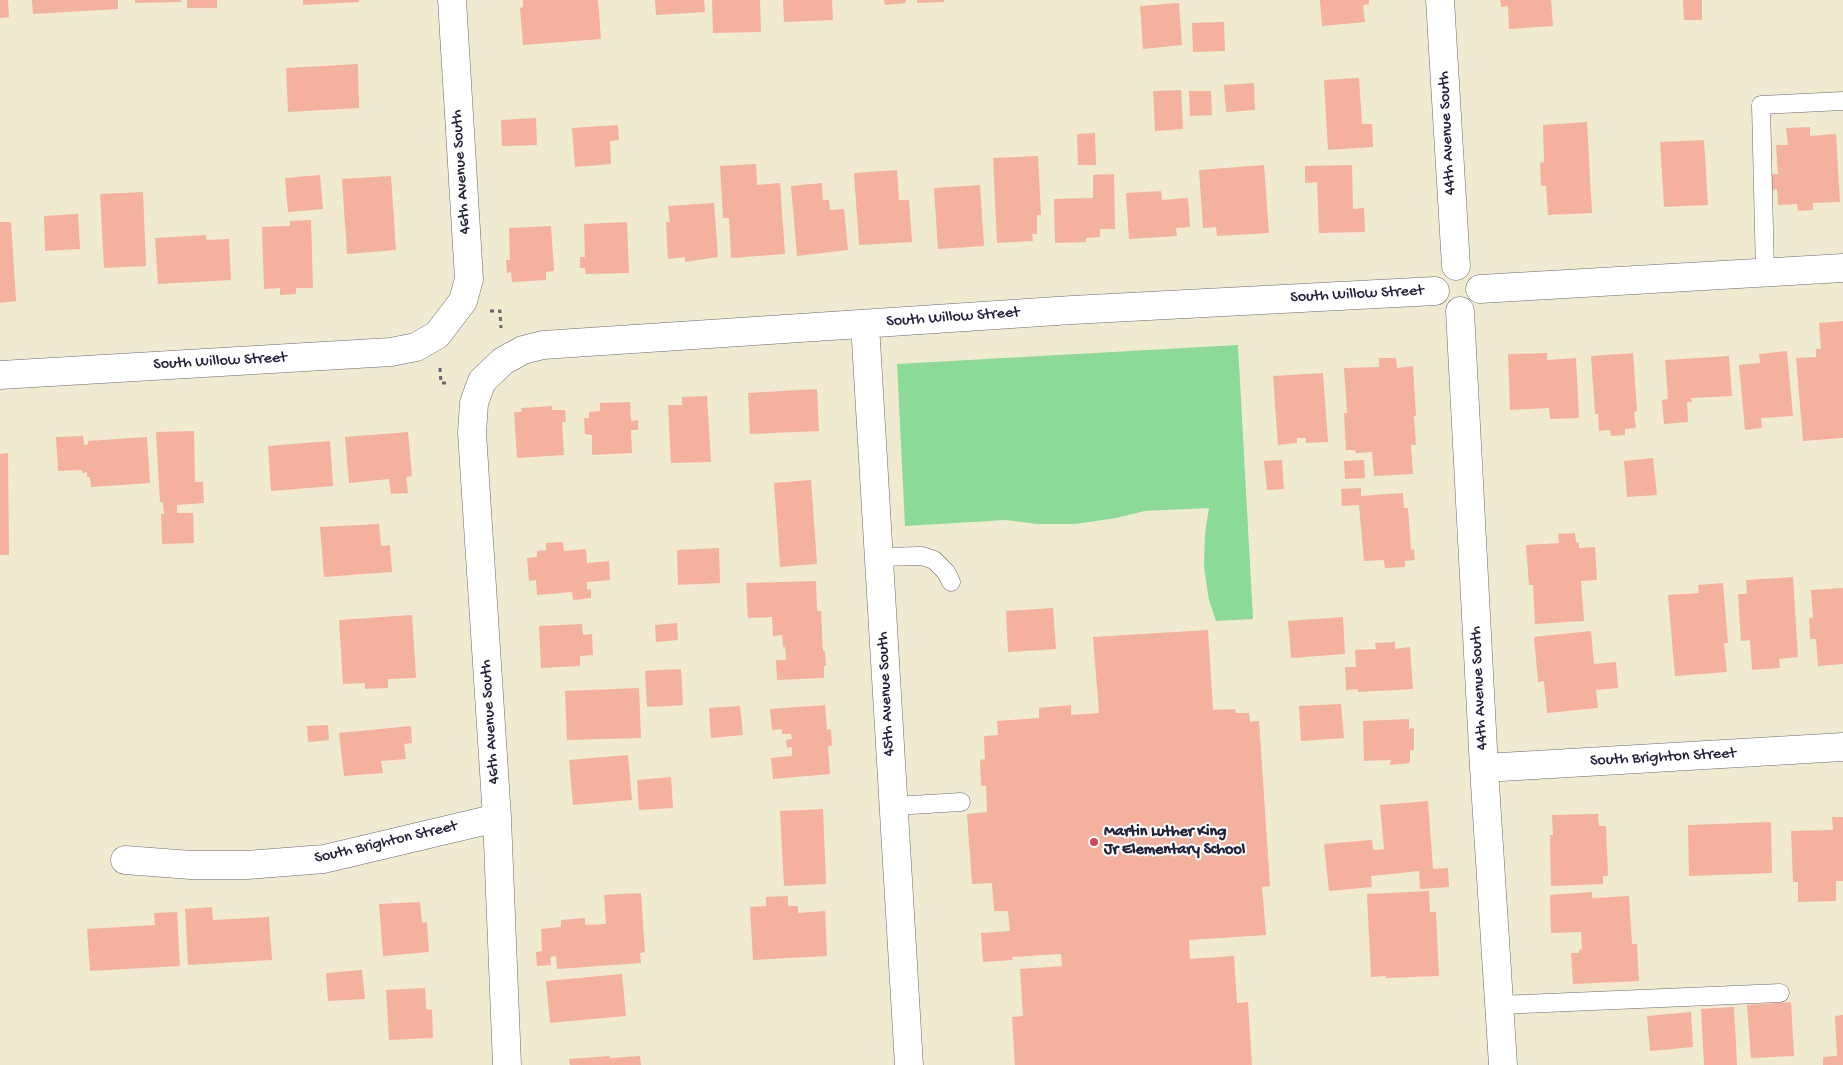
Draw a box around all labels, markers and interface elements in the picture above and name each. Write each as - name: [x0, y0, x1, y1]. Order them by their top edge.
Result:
- street label: 44th Avenue South: [1435, 70, 1461, 196]
- street label: 46th Avenue South: [448, 109, 476, 235]
- street label: South Willow Street: [1290, 282, 1424, 308]
- street label: South Willow Street: [886, 304, 1020, 332]
- street label: South Willow Street: [153, 349, 287, 375]
- street label: 44th Avenue South: [1467, 625, 1493, 751]
- street label: 45th Avenue South: [874, 631, 900, 757]
- street label: 46th Avenue South: [477, 659, 505, 785]
- street label: South Brighton Street: [1590, 745, 1736, 771]
- street label: South Brighton Street: [313, 817, 459, 869]
- place label: Martin Luther King Jr Elementary School: [1104, 823, 1245, 861]
- marker: Martin Luther King Jr Elementary School: [1088, 836, 1100, 848]

